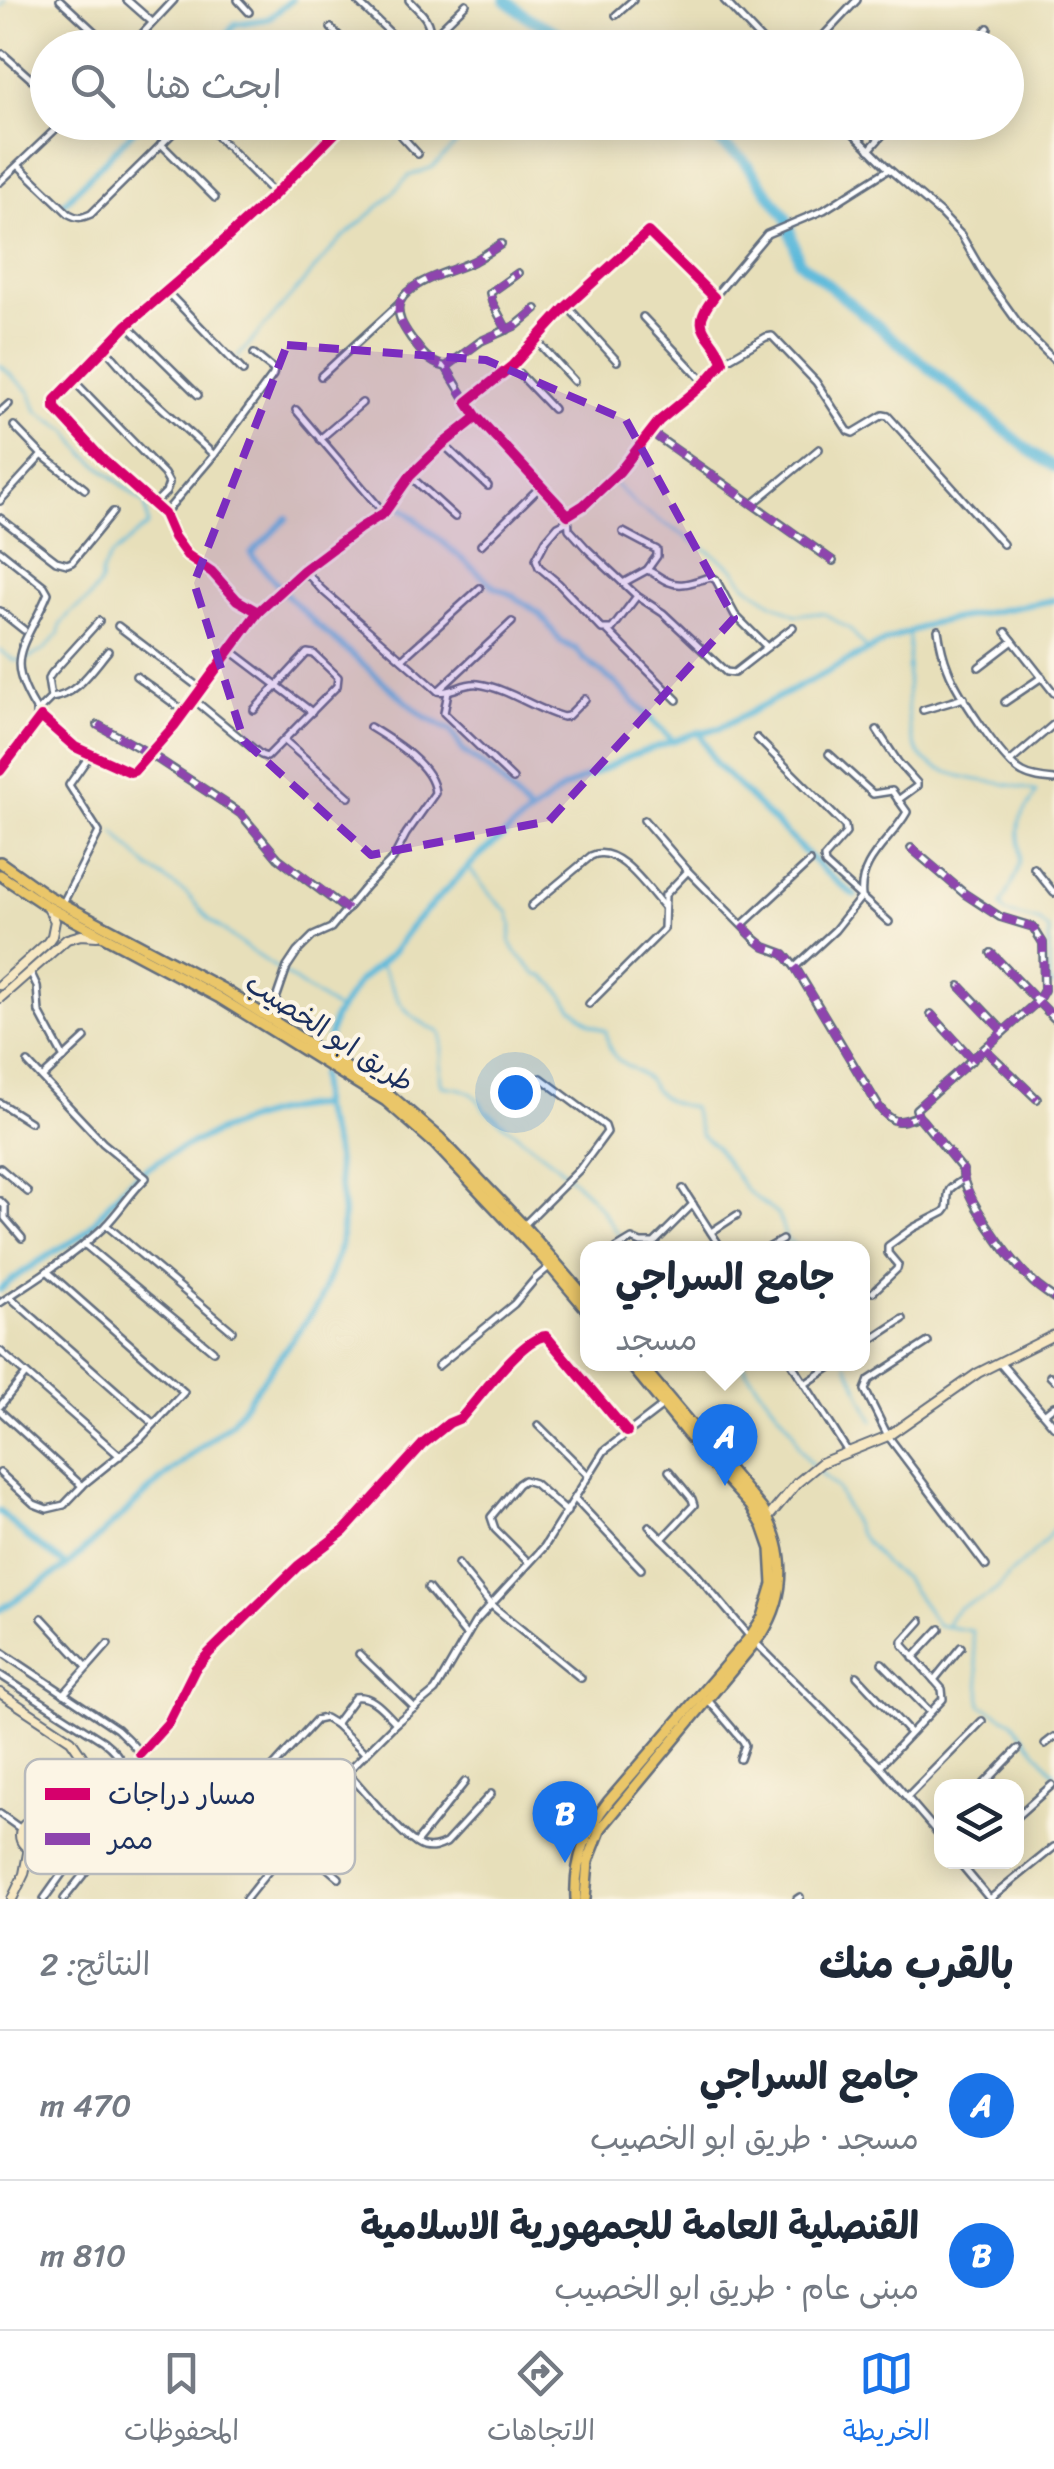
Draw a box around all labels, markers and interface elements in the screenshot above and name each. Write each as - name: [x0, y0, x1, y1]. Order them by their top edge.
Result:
- search box: [30, 30, 1024, 140]
- text: ابحث هنا: [145, 52, 282, 119]
- icon: search: [65, 58, 120, 113]
- street label: طريق ابو الخصيب: [235, 959, 424, 1106]
- your location: [490, 1067, 541, 1118]
- popup: [580, 1241, 870, 1371]
- text: جامع السراجي: [615, 1244, 835, 1311]
- text: مسجد: [615, 1311, 697, 1368]
- pin: A: [692, 1404, 758, 1486]
- legend: [25, 1759, 355, 1874]
- text: مسار دراجات: [108, 1770, 256, 1819]
- map controls: [934, 1779, 1024, 1869]
- button: layers: [934, 1779, 1024, 1869]
- pin: B: [532, 1780, 598, 1863]
- text: ممر: [106, 1815, 153, 1864]
- text: بالقرب منك: [819, 1927, 1014, 2001]
- text: النتائج: 2: [40, 1936, 150, 1993]
- text: جامع السراجي: [700, 2043, 919, 2110]
- text: 470 m: [40, 2077, 131, 2134]
- text: A: [971, 2077, 992, 2134]
- text: مسجد · طريق ابو الخصيب: [590, 2110, 919, 2167]
- text: القنصلية العامة للجمهورية الاسلامية: [360, 2193, 919, 2260]
- text: 810 m: [40, 2227, 126, 2284]
- text: B: [971, 2227, 992, 2284]
- text: مبنى عام · طريق ابو الخصيب: [554, 2260, 919, 2317]
- tab: المحفوظات: [124, 2346, 239, 2455]
- tab: الاتجاهات: [487, 2346, 595, 2455]
- tab: الخريطة: [843, 2346, 930, 2455]

